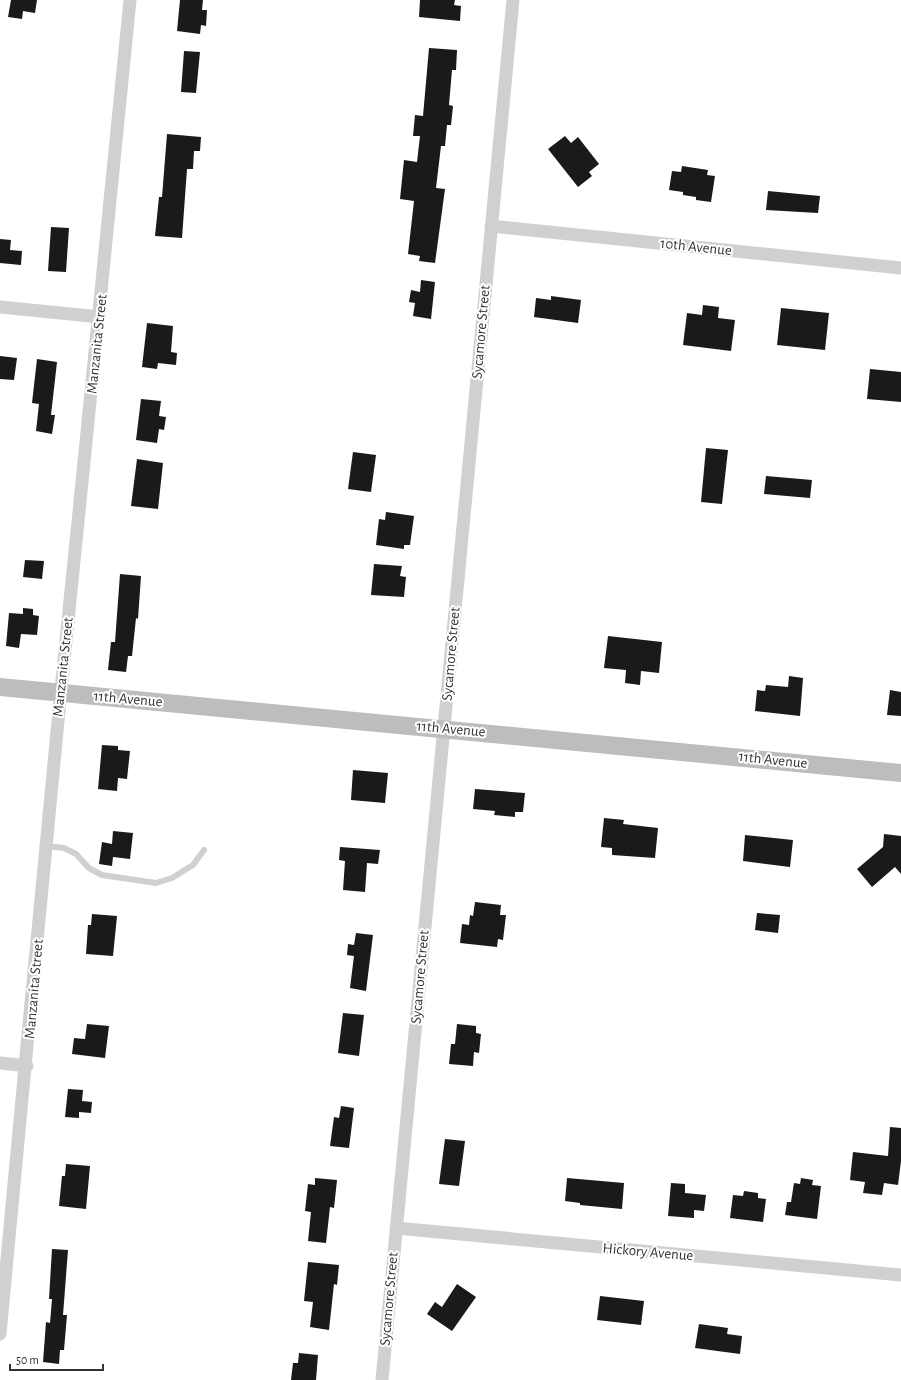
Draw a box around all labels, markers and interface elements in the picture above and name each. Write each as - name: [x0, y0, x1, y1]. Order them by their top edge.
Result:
- street label: 10th Avenue: [659, 236, 733, 258]
- street label: Sycamore Street: [469, 284, 493, 380]
- street label: Manzanita Street: [84, 293, 110, 395]
- street label: Sycamore Street: [439, 606, 463, 702]
- street label: Manzanita Street: [50, 616, 76, 718]
- street label: 11th Avenue: [93, 689, 163, 709]
- street label: 11th Avenue: [416, 719, 486, 739]
- street label: 11th Avenue: [738, 749, 808, 771]
- street label: Sycamore Street: [408, 929, 432, 1025]
- street label: Manzanita Street: [22, 938, 46, 1039]
- street label: Hickory Avenue: [602, 1241, 694, 1263]
- street label: Sycamore Street: [377, 1251, 401, 1347]
- scale bar: [10, 1346, 103, 1372]
- text: 50 m: [16, 1354, 39, 1366]

